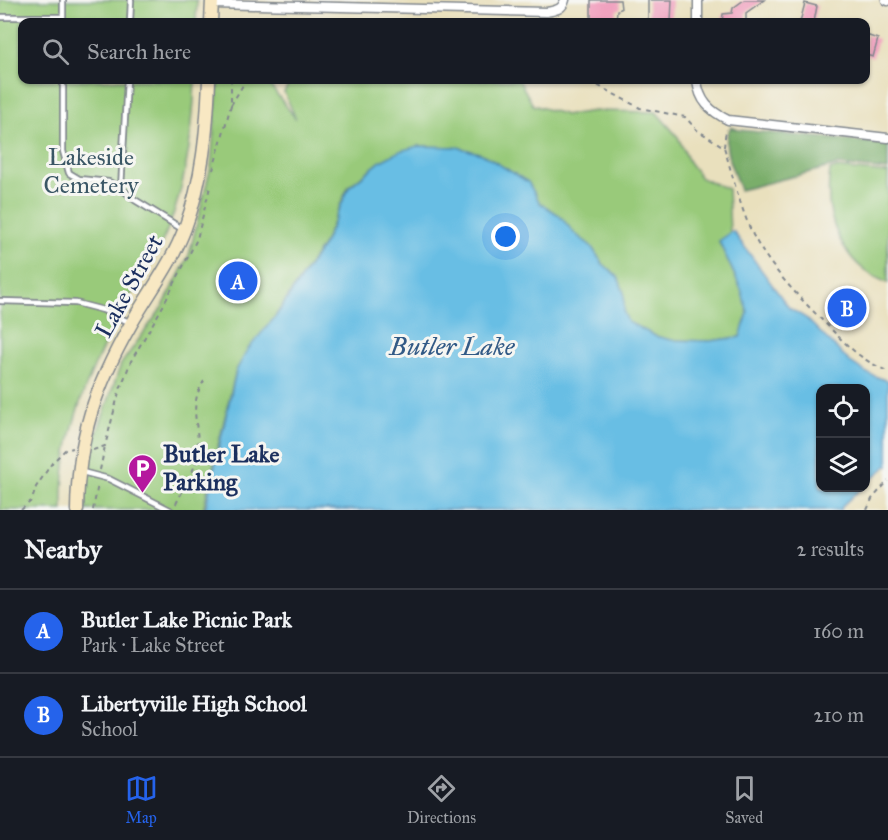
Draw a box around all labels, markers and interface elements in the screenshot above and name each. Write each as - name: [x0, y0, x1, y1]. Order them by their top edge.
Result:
- search box: [18, 18, 870, 84]
- icon: search: [39, 35, 72, 68]
- text: Search here: [87, 38, 191, 65]
- park label: Lakeside Cemetery: [43, 142, 139, 200]
- your location: [491, 222, 520, 251]
- street label: Lake Street: [88, 229, 170, 343]
- pin: A: [218, 258, 258, 304]
- pin: B: [828, 286, 866, 330]
- water label: Butler Lake: [389, 330, 516, 362]
- map controls: [816, 384, 870, 492]
- button: locate: [816, 384, 870, 438]
- button: layers: [816, 438, 870, 492]
- place label: Butler Lake Parking: [163, 439, 280, 497]
- parking icon: Butler Lake Parking: [126, 452, 158, 494]
- text: Nearby: [24, 533, 102, 565]
- text: 2 results: [796, 537, 864, 561]
- text: Butler Lake Picnic Park: [81, 606, 292, 633]
- text: A: [37, 619, 50, 643]
- text: 160 m: [813, 619, 864, 643]
- text: Park · Lake Street: [81, 633, 225, 657]
- text: Libertyville High School: [81, 690, 307, 717]
- text: B: [37, 703, 50, 727]
- text: 210 m: [814, 703, 864, 727]
- text: School: [81, 717, 138, 741]
- tab: Map: [125, 772, 158, 827]
- tab: Directions: [407, 772, 476, 827]
- tab: Saved: [725, 772, 763, 827]

